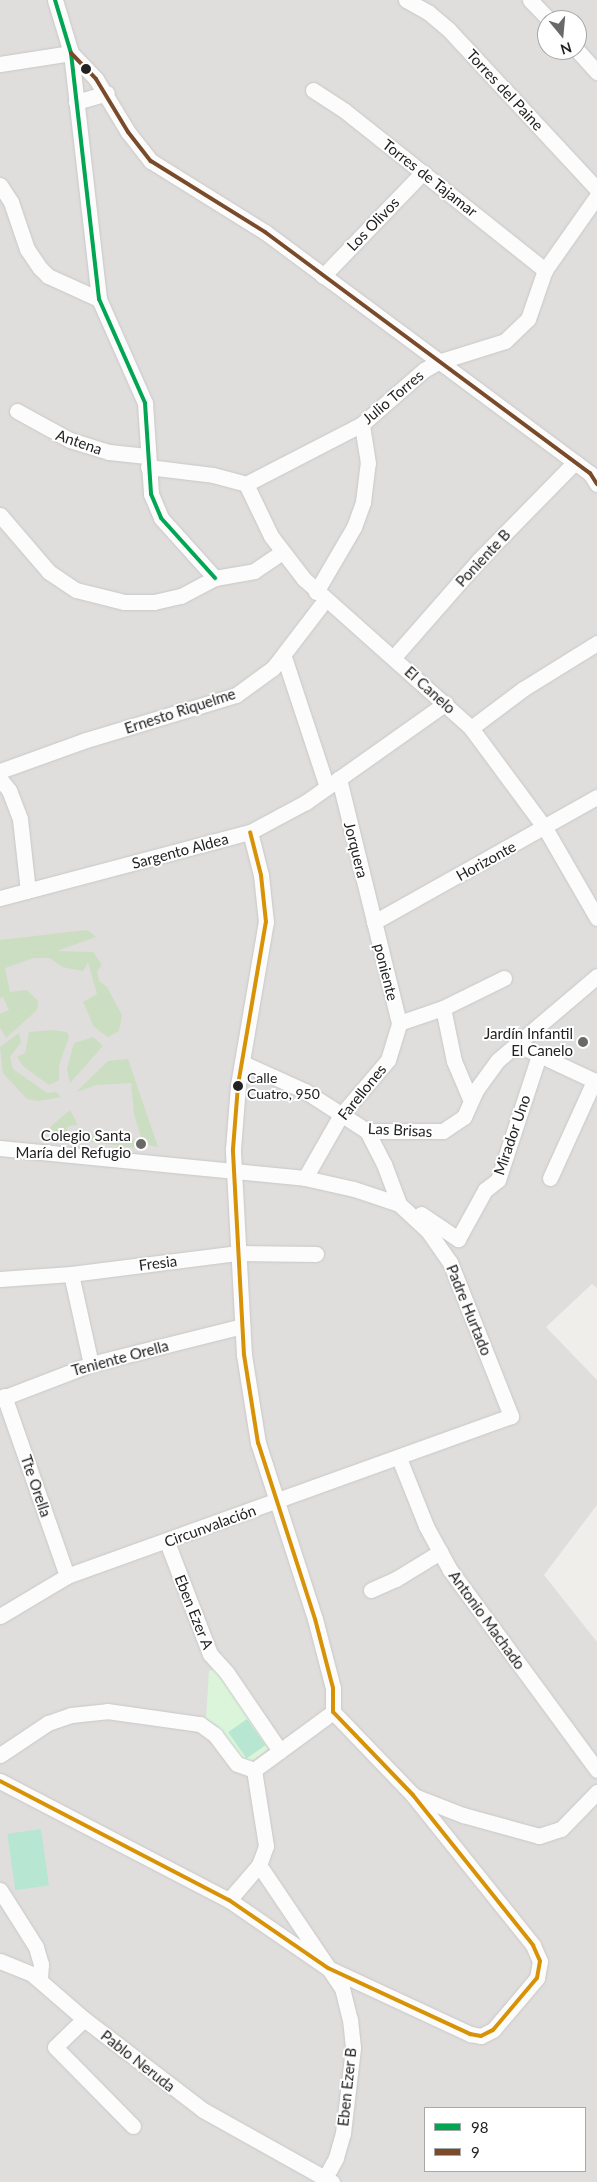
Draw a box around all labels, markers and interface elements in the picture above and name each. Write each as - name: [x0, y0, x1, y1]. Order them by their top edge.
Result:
- north arrow: [537, 10, 587, 60]
- text: N: [559, 39, 574, 59]
- street label: Torres del Paine: [463, 46, 547, 134]
- unlabelled marker: [81, 64, 91, 74]
- street label: Torres de Tajamar: [379, 135, 481, 221]
- street label: Los Olivos: [343, 193, 403, 255]
- street label: Julio Torres: [359, 366, 427, 428]
- street label: Antena: [54, 426, 104, 458]
- street label: Poniente B: [452, 526, 514, 590]
- street label: El Canelo: [401, 663, 459, 717]
- street label: Ernesto Riquelme: [122, 685, 238, 737]
- street label: Jorquera: [340, 820, 372, 880]
- street label: Sargento Aldea: [129, 829, 231, 873]
- street label: Horizonte: [453, 837, 519, 885]
- street label: poniente: [370, 942, 402, 1002]
- place label: Jardín Infantil El Canelo: [484, 1024, 573, 1059]
- marker: Jardín Infantil El Canelo: [577, 1036, 589, 1048]
- street label: Farellones: [334, 1061, 390, 1123]
- place label: Calle Cuatro, 950: [247, 1070, 320, 1102]
- marker: Calle Cuatro, 950: [233, 1081, 243, 1091]
- street label: Mirador Uno: [490, 1092, 534, 1178]
- street label: Las Brisas: [367, 1119, 433, 1141]
- place label: Colegio Santa María del Refugio: [16, 1126, 131, 1161]
- marker: Colegio Santa María del Refugio: [135, 1138, 147, 1150]
- street label: Fresia: [138, 1252, 178, 1274]
- street label: Padre Hurtado: [443, 1262, 495, 1358]
- street label: Teniente Orella: [70, 1336, 170, 1380]
- street label: Tte Orella: [17, 1453, 55, 1519]
- street label: Circunvalación: [162, 1501, 258, 1551]
- street label: Antonio Machado: [445, 1567, 529, 1673]
- street label: Eben Ezer A: [171, 1572, 217, 1652]
- street label: Pablo Neruda: [97, 2026, 179, 2096]
- street label: Eben Ezer B: [334, 2047, 360, 2127]
- legend: [424, 2107, 587, 2172]
- text: 98: [471, 2118, 488, 2136]
- text: 9: [471, 2143, 480, 2161]

